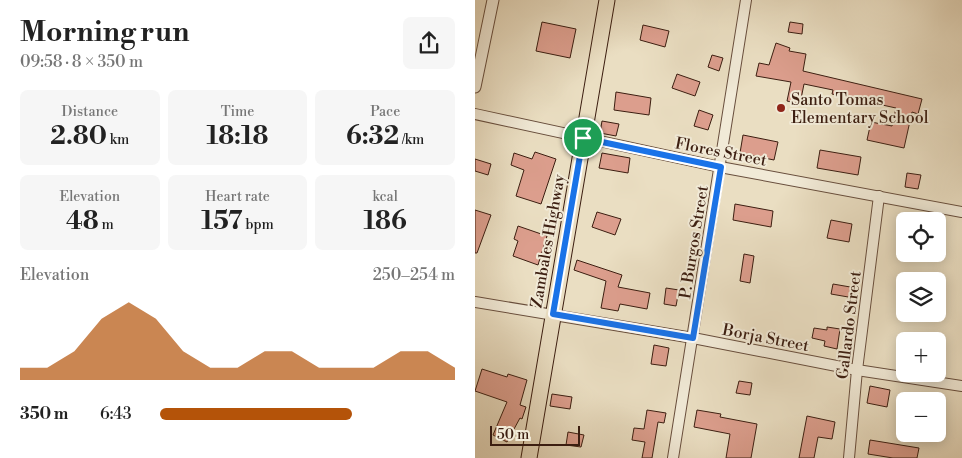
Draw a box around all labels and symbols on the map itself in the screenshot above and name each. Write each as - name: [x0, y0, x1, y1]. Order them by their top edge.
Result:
- place label: Santo Tomas Elementary School: [791, 90, 929, 128]
- marker: Santo Tomas Elementary School: [775, 102, 787, 114]
- pin: [562, 117, 604, 159]
- street label: Flores Street: [673, 133, 769, 171]
- street label: Zambales Highway: [526, 172, 570, 310]
- street label: P. Burgos Street: [675, 184, 713, 300]
- street label: Gallardo Street: [832, 269, 866, 380]
- street label: Borja Street: [720, 320, 811, 356]
- scale bar: [490, 423, 580, 446]

